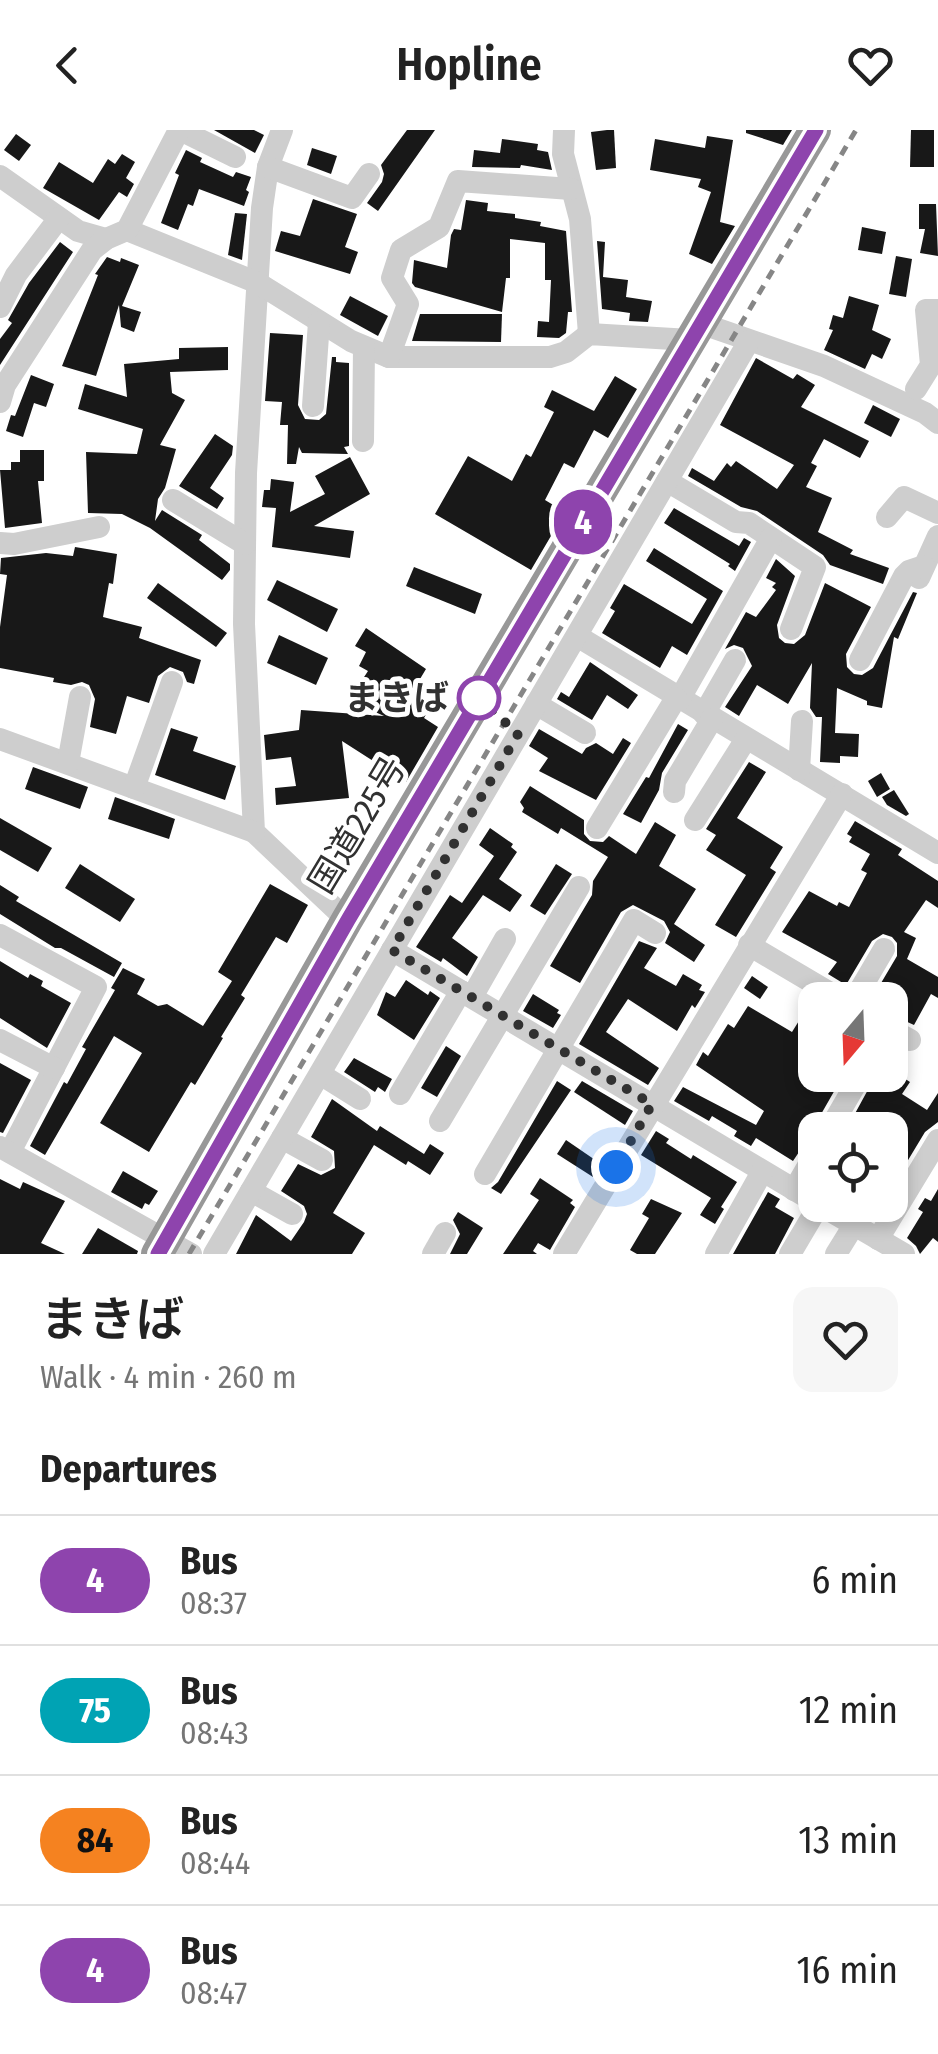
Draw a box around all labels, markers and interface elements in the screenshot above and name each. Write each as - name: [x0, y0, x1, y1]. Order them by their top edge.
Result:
- icon: back: [40, 38, 95, 93]
- text: Hopline: [396, 38, 542, 92]
- icon: heart: [843, 38, 898, 93]
- line badge: 4: [550, 490, 616, 554]
- text: 4: [574, 501, 592, 543]
- place label: まきば: [344, 677, 449, 719]
- marker: まきば: [458, 677, 500, 719]
- street label: 国道225号: [300, 749, 414, 901]
- north arrow: [798, 982, 908, 1092]
- map controls: [798, 982, 908, 1222]
- button: locate: [798, 1112, 908, 1222]
- your location: [591, 1142, 641, 1192]
- button: heart: [793, 1287, 898, 1392]
- text: まきば: [40, 1291, 184, 1349]
- text: Walk · 4 min · 260 m: [40, 1358, 297, 1396]
- text: Departures: [40, 1446, 217, 1492]
- text: Bus: [180, 1538, 238, 1584]
- text: 6 min: [811, 1557, 898, 1603]
- text: 4: [86, 1559, 104, 1601]
- text: 08:37: [180, 1584, 247, 1622]
- text: Bus: [180, 1668, 238, 1714]
- text: 12 min: [799, 1687, 898, 1733]
- text: 75: [79, 1689, 111, 1731]
- text: 08:43: [180, 1714, 249, 1752]
- text: Bus: [180, 1798, 238, 1844]
- text: 13 min: [798, 1817, 898, 1863]
- text: 84: [77, 1819, 113, 1861]
- text: 08:44: [180, 1844, 250, 1882]
- text: Bus: [180, 1928, 238, 1974]
- text: 16 min: [797, 1947, 898, 1993]
- text: 4: [86, 1949, 104, 1991]
- text: 08:47: [180, 1974, 247, 2012]

